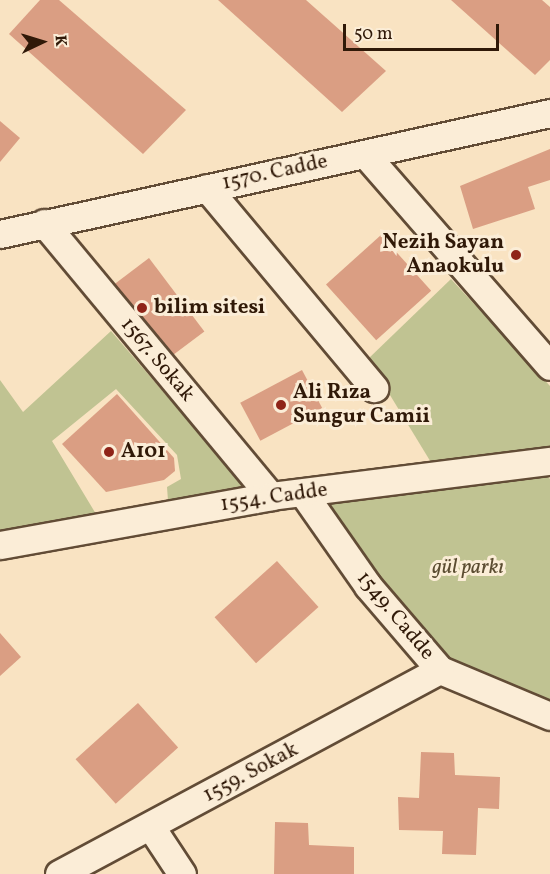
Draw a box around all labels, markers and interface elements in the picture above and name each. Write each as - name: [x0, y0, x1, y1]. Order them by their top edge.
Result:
- north arrow: [12, 12, 72, 72]
- scale bar: [346, 12, 502, 50]
- text: 50 m: [354, 22, 393, 47]
- text: K: [49, 34, 71, 47]
- street label: 1570. Cadde: [220, 150, 330, 196]
- place label: Nezih Sayan Anaokulu: [383, 230, 504, 280]
- marker: Nezih Sayan Anaokulu: [509, 248, 523, 262]
- place label: bilim sitesi: [154, 295, 265, 321]
- marker: bilim sitesi: [135, 301, 149, 315]
- street label: 1567. Sokak: [115, 313, 199, 407]
- place label: Ali Rıza Sungur Camii: [293, 380, 430, 430]
- marker: Ali Rıza Sungur Camii: [274, 398, 288, 412]
- place label: A101: [121, 439, 166, 465]
- marker: A101: [102, 445, 116, 459]
- street label: 1554. Cadde: [219, 478, 329, 518]
- park label: gül parkı: [432, 555, 504, 581]
- street label: 1549. Cadde: [351, 567, 439, 665]
- street label: 1559. Sokak: [199, 737, 303, 809]

